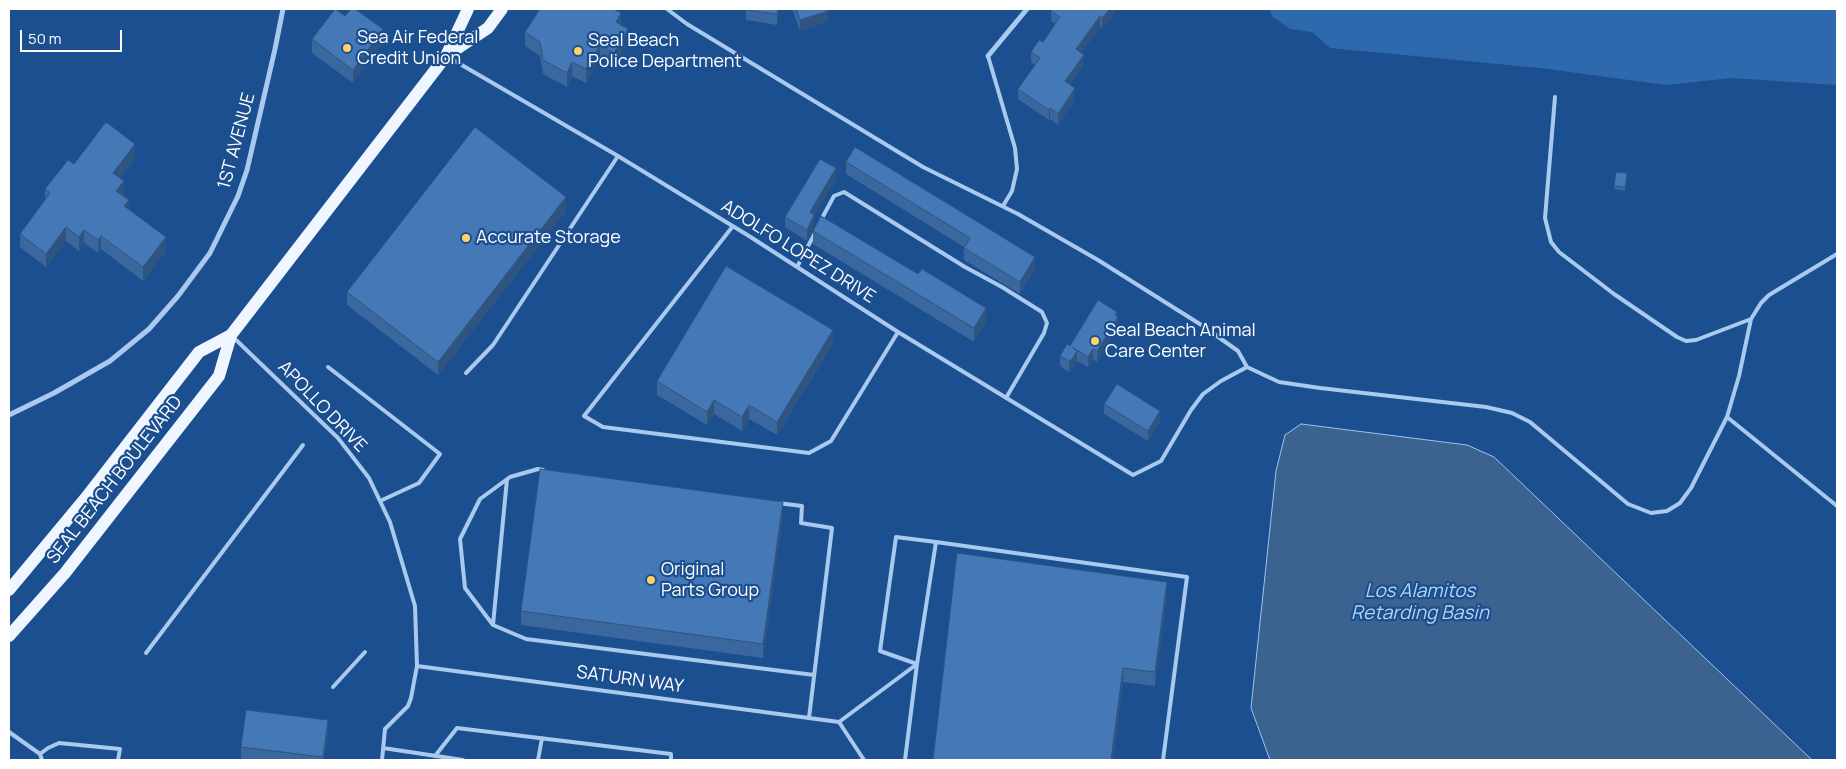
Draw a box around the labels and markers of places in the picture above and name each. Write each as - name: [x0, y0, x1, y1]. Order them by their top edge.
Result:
- place label: Sea Air Federal Credit Union: [357, 27, 479, 70]
- place label: Seal Beach Police Department: [588, 30, 742, 72]
- marker: Sea Air Federal Credit Union: [341, 42, 353, 54]
- marker: Seal Beach Police Department: [572, 45, 584, 57]
- place label: Accurate Storage: [476, 227, 621, 249]
- marker: Accurate Storage: [460, 232, 472, 244]
- place label: Seal Beach Animal Care Center: [1105, 320, 1256, 362]
- marker: Seal Beach Animal Care Center: [1089, 335, 1101, 347]
- place label: Original Parts Group: [661, 559, 759, 602]
- marker: Original Parts Group: [645, 574, 657, 586]

